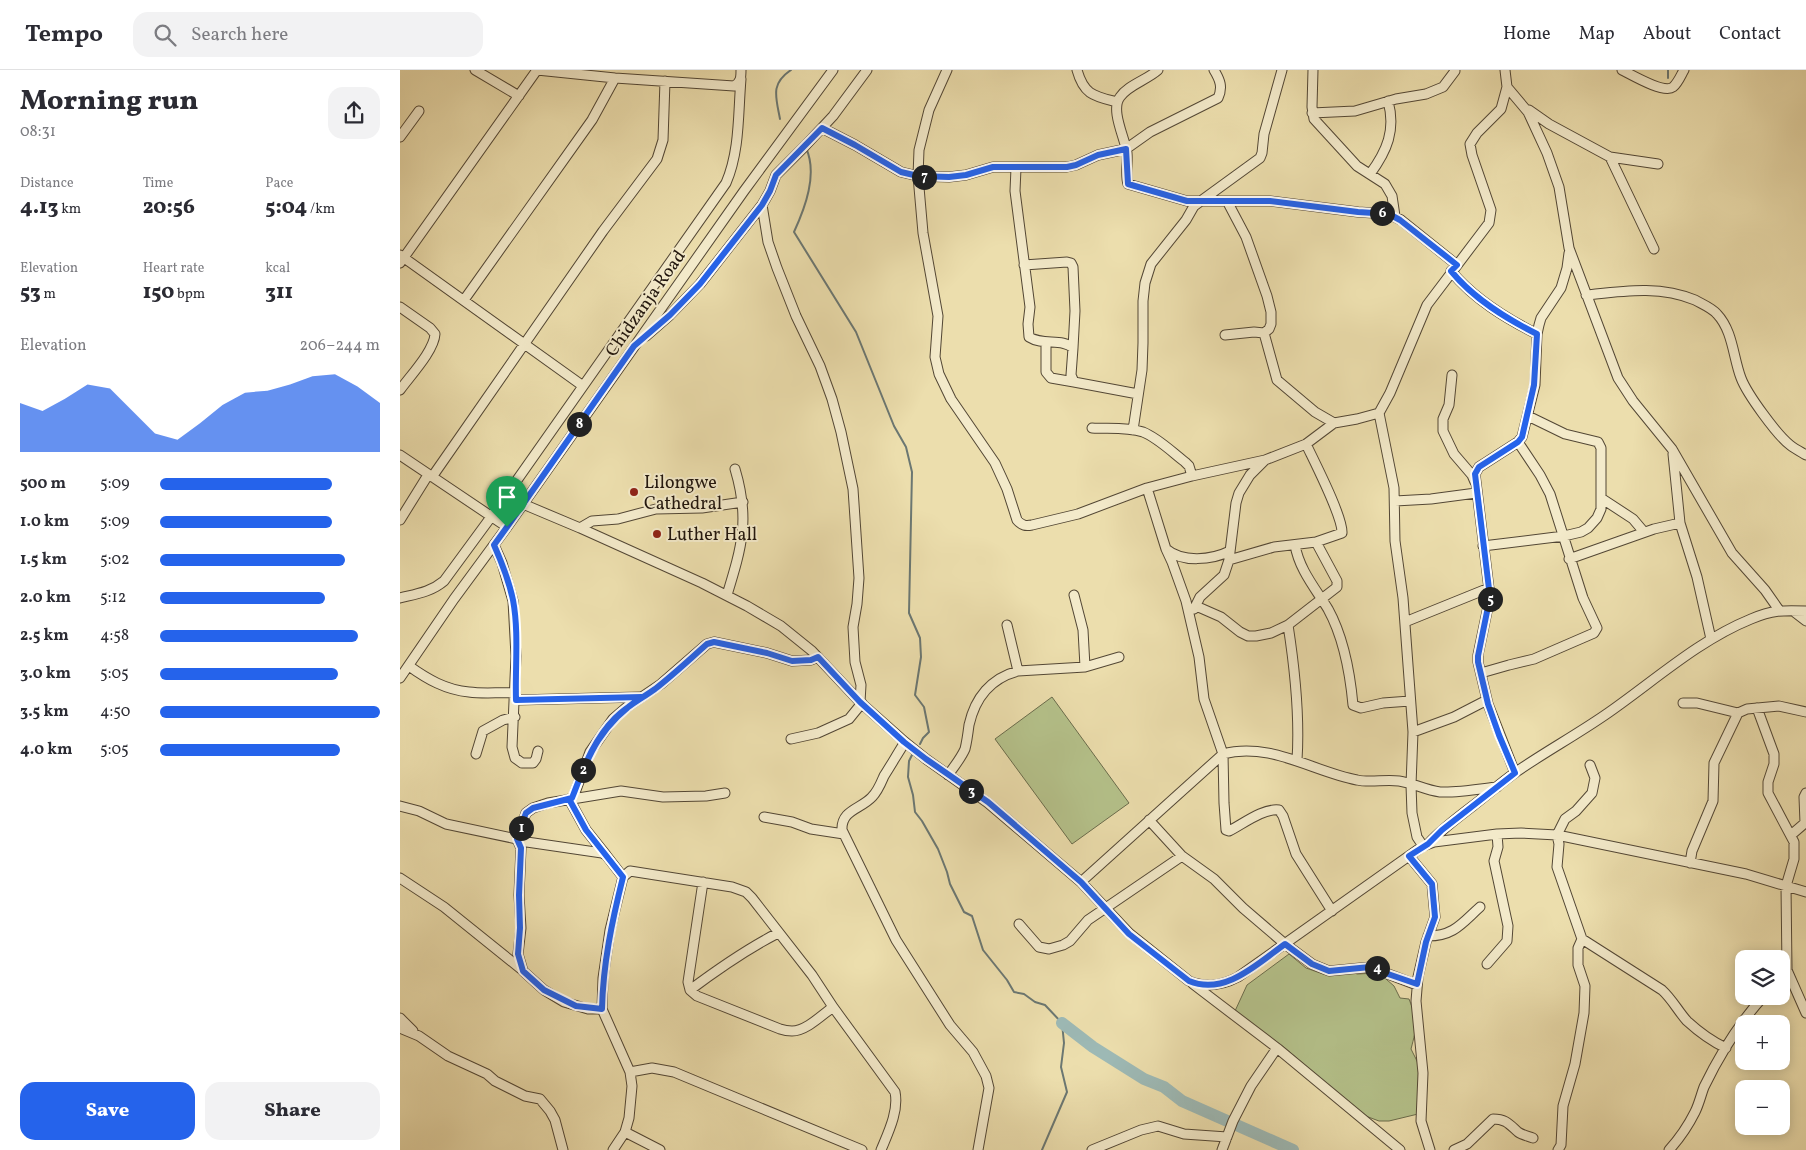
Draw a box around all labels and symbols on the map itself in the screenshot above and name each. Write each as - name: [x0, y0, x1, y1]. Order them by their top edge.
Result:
- pin: 7: [912, 164, 936, 190]
- pin: 6: [1370, 200, 1394, 226]
- street label: Chidzanja Road: [600, 245, 692, 362]
- pin: 8: [566, 412, 592, 436]
- place label: Lilongwe Cathedral: [644, 471, 722, 517]
- pin: [486, 476, 528, 527]
- marker: Lilongwe Cathedral: [628, 486, 640, 498]
- place label: Luther Hall: [667, 523, 757, 548]
- marker: Luther Hall: [651, 528, 663, 540]
- pin: 5: [1478, 586, 1502, 612]
- pin: 2: [570, 758, 596, 782]
- pin: 3: [958, 778, 984, 804]
- pin: 1: [508, 816, 534, 840]
- pin: 4: [1364, 956, 1390, 980]

